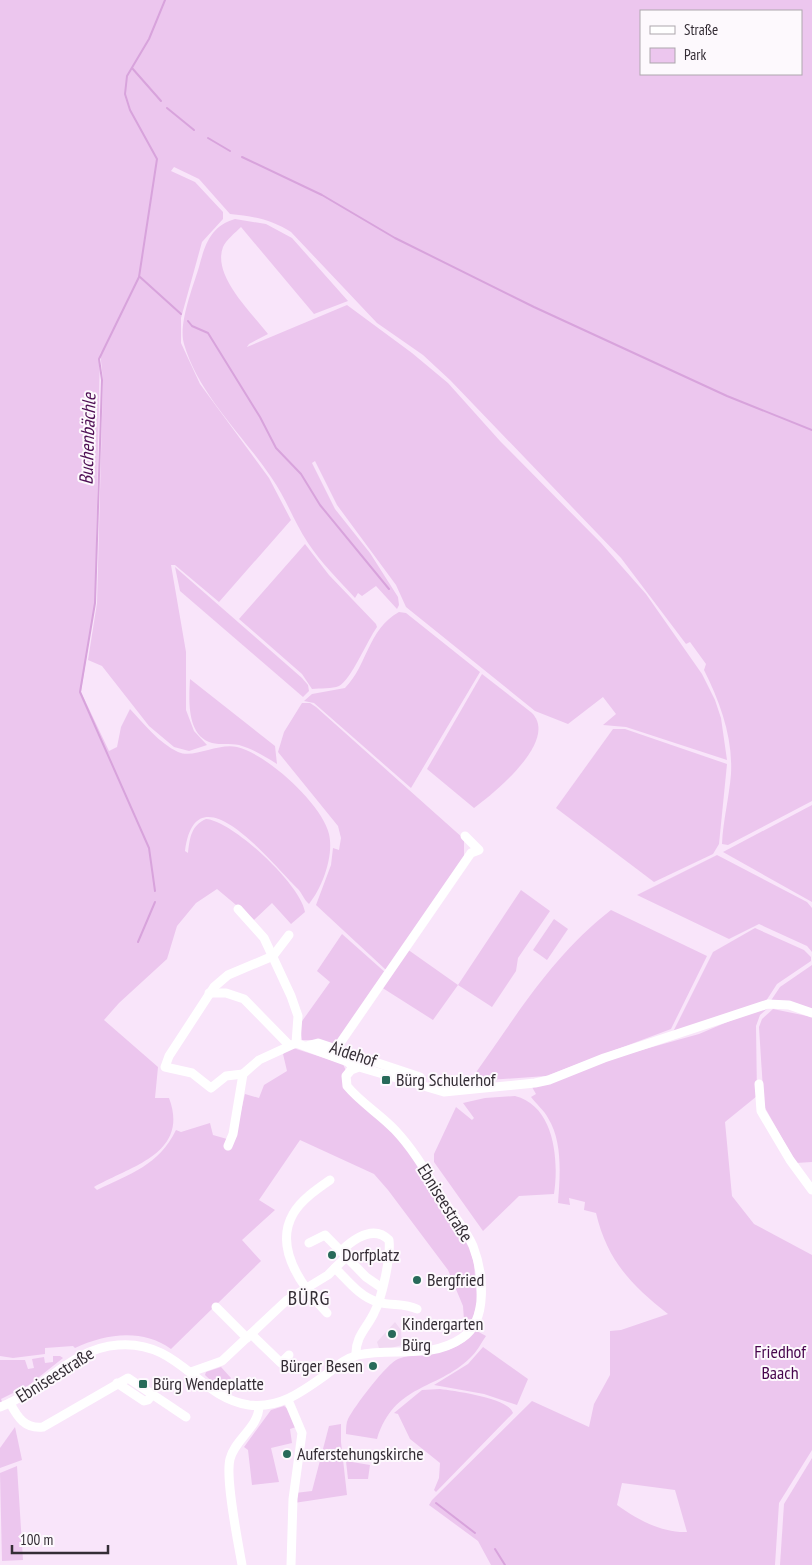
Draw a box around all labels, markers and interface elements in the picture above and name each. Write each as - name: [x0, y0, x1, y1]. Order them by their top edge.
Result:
- legend: [640, 10, 802, 75]
- text: Straße: [684, 20, 718, 39]
- text: Park: [684, 45, 706, 64]
- water label: Buchenbächle: [73, 392, 101, 485]
- street label: Aidehof: [327, 1035, 381, 1072]
- place label: Bürg Schulerhof: [396, 1068, 497, 1091]
- marker: Bürg Schulerhof: [380, 1074, 392, 1086]
- street label: Ebniseestraße: [412, 1160, 478, 1246]
- place label: Dorfplatz: [342, 1243, 399, 1266]
- marker: Dorfplatz: [326, 1249, 338, 1261]
- place label: Bergfried: [427, 1268, 484, 1291]
- marker: Bergfried: [411, 1274, 423, 1286]
- district label: BÜRG: [288, 1285, 330, 1311]
- place label: Kindergarten Bürg: [402, 1312, 483, 1356]
- marker: Kindergarten Bürg: [386, 1328, 398, 1340]
- park label: Friedhof Baach: [754, 1340, 807, 1384]
- street label: Ebniseestraße: [12, 1342, 98, 1408]
- place label: Bürger Besen: [280, 1354, 363, 1377]
- marker: Bürger Besen: [367, 1360, 379, 1372]
- place label: Bürg Wendeplatte: [153, 1372, 264, 1395]
- marker: Bürg Wendeplatte: [137, 1378, 149, 1390]
- place label: Auferstehungskirche: [297, 1442, 424, 1465]
- marker: Auferstehungskirche: [281, 1448, 293, 1460]
- scale bar: [12, 1522, 109, 1554]
- text: 100 m: [20, 1530, 53, 1549]

